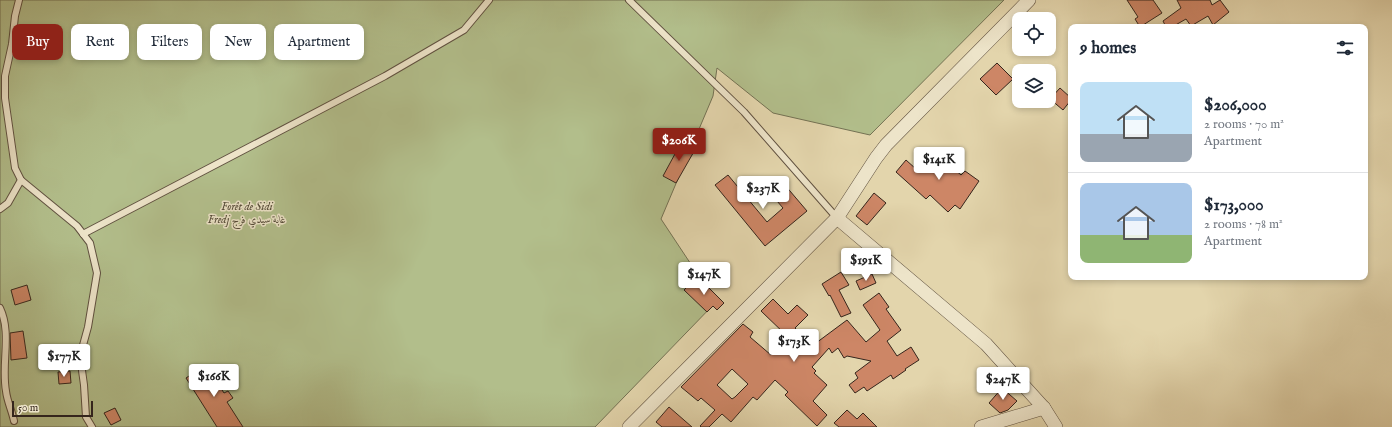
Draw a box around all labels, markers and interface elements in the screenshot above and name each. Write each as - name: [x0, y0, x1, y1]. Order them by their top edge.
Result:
- map controls: [1012, 12, 1056, 108]
- button: locate: [1012, 12, 1056, 56]
- chip: Buy: [12, 24, 63, 60]
- chip: Rent: [71, 24, 129, 60]
- chip: Filters: [137, 24, 202, 60]
- chip: New: [210, 24, 266, 60]
- chip: Apartment: [274, 24, 364, 60]
- icon: filters: [1334, 37, 1356, 59]
- text: 9 homes: [1080, 38, 1136, 59]
- button: layers: [1012, 64, 1056, 108]
- text: $206,000: [1204, 95, 1267, 116]
- icon: home: [1112, 98, 1160, 146]
- text: 2 rooms · 70 m²: [1204, 116, 1284, 133]
- pin: $206K: [651, 128, 707, 162]
- text: $206K: [662, 132, 696, 149]
- text: Apartment: [1204, 133, 1262, 150]
- pin: $141K: [911, 147, 967, 181]
- text: $141K: [923, 151, 955, 168]
- pin: $237K: [735, 176, 791, 210]
- text: $237K: [746, 180, 780, 197]
- text: $173,000: [1204, 195, 1264, 216]
- icon: home: [1112, 199, 1160, 247]
- park label: Forêt de Sidi Fredj غابة سيدي فرج: [208, 200, 286, 230]
- text: 2 rooms · 78 m²: [1204, 216, 1283, 233]
- text: Apartment: [1204, 233, 1262, 250]
- pin: $191K: [838, 248, 894, 282]
- text: $191K: [850, 252, 882, 269]
- pin: $147K: [676, 262, 732, 296]
- text: $147K: [687, 266, 721, 283]
- pin: $173K: [766, 329, 822, 363]
- text: $173K: [778, 333, 810, 350]
- pin: $177K: [36, 344, 92, 378]
- text: $177K: [47, 348, 81, 365]
- pin: $166K: [186, 364, 242, 398]
- pin: $247K: [975, 367, 1031, 401]
- text: $166K: [198, 368, 230, 385]
- text: $247K: [986, 371, 1020, 388]
- scale bar: [12, 399, 93, 418]
- text: 50 m: [18, 401, 38, 415]

